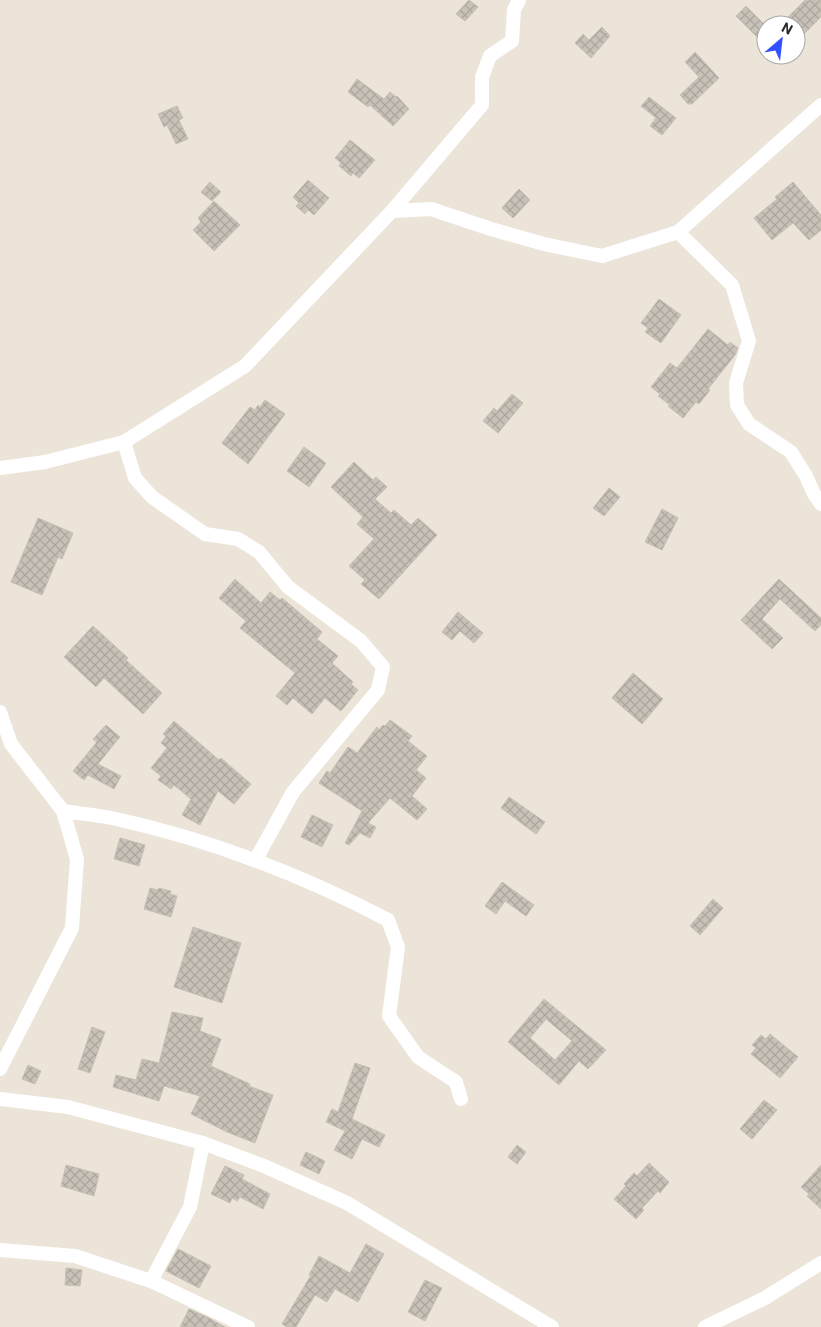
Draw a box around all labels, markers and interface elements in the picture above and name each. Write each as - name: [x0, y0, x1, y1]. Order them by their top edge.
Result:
- north arrow: [756, 15, 806, 65]
- text: N: [779, 19, 795, 38]

